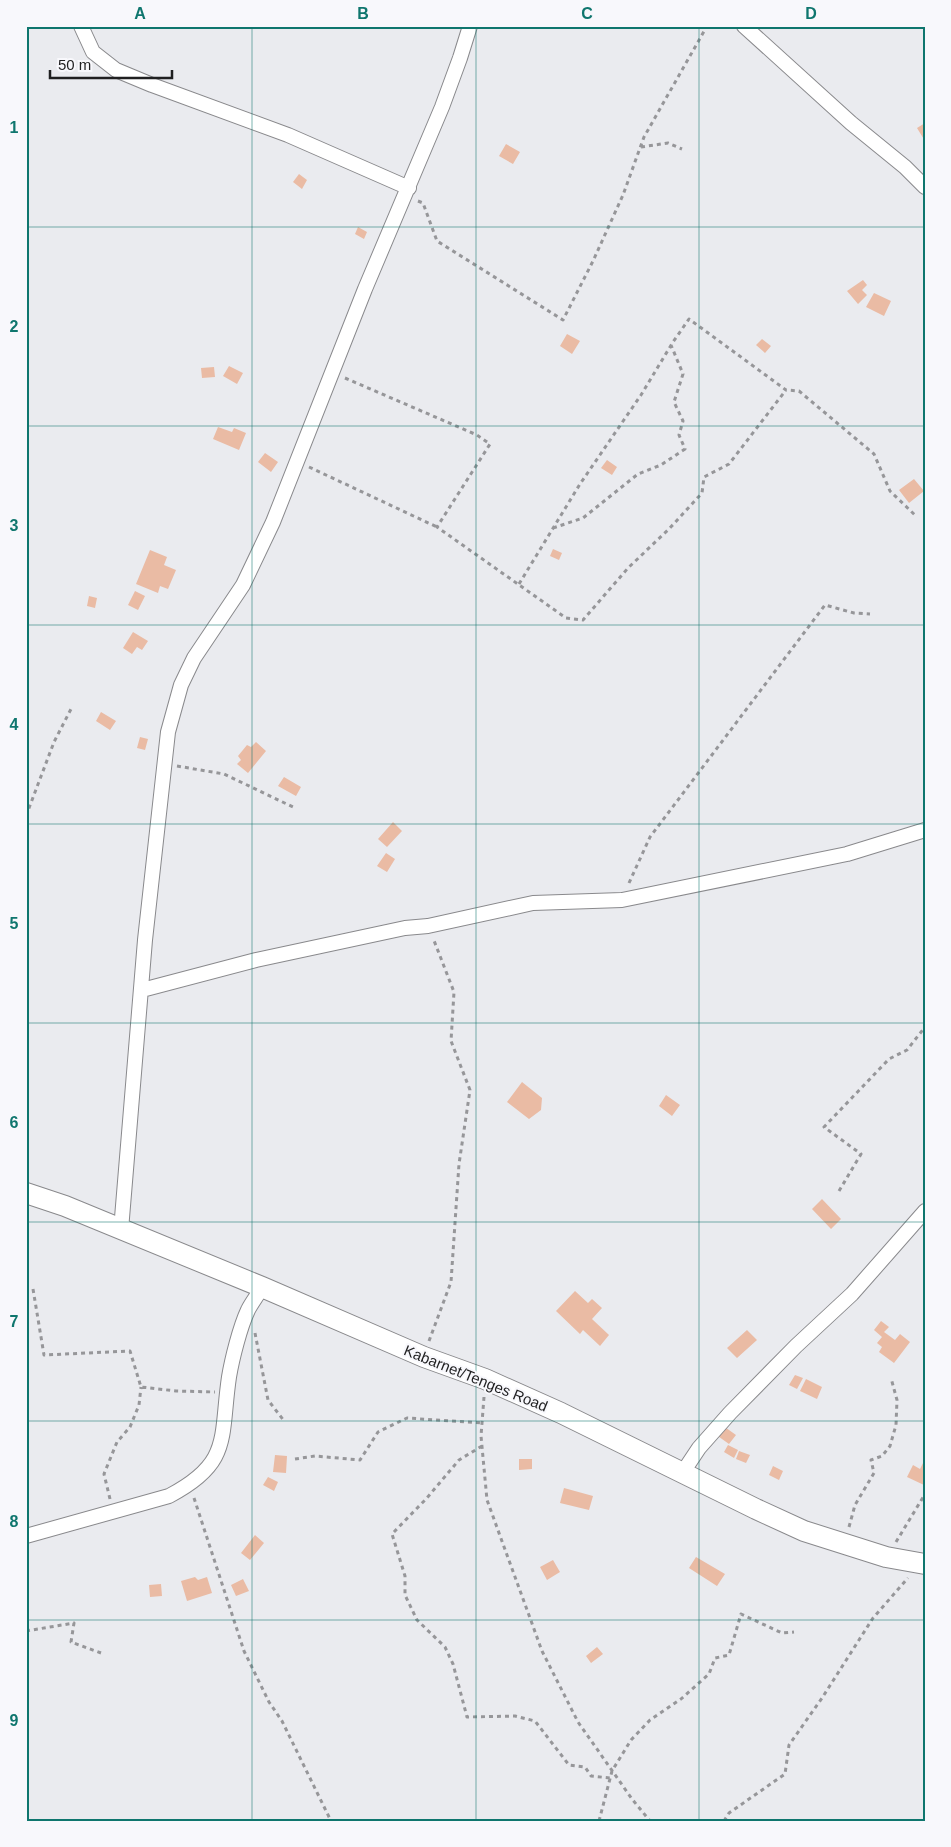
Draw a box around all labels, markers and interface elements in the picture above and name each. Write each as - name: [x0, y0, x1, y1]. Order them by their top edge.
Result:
- text: A: [134, 5, 146, 22]
- text: B: [357, 5, 369, 22]
- text: C: [581, 5, 593, 22]
- text: D: [805, 5, 817, 22]
- scale bar: [50, 48, 172, 80]
- text: 50 m: [58, 56, 91, 73]
- text: 1: [10, 119, 19, 136]
- text: 2: [10, 318, 19, 335]
- text: 3: [10, 517, 19, 534]
- text: 4: [10, 716, 19, 733]
- text: 5: [10, 915, 19, 932]
- text: 6: [10, 1114, 19, 1131]
- text: 7: [10, 1313, 19, 1330]
- street label: Kabarnet/Tenges Road: [402, 1341, 550, 1415]
- text: 8: [10, 1513, 19, 1530]
- text: 9: [10, 1712, 19, 1729]

